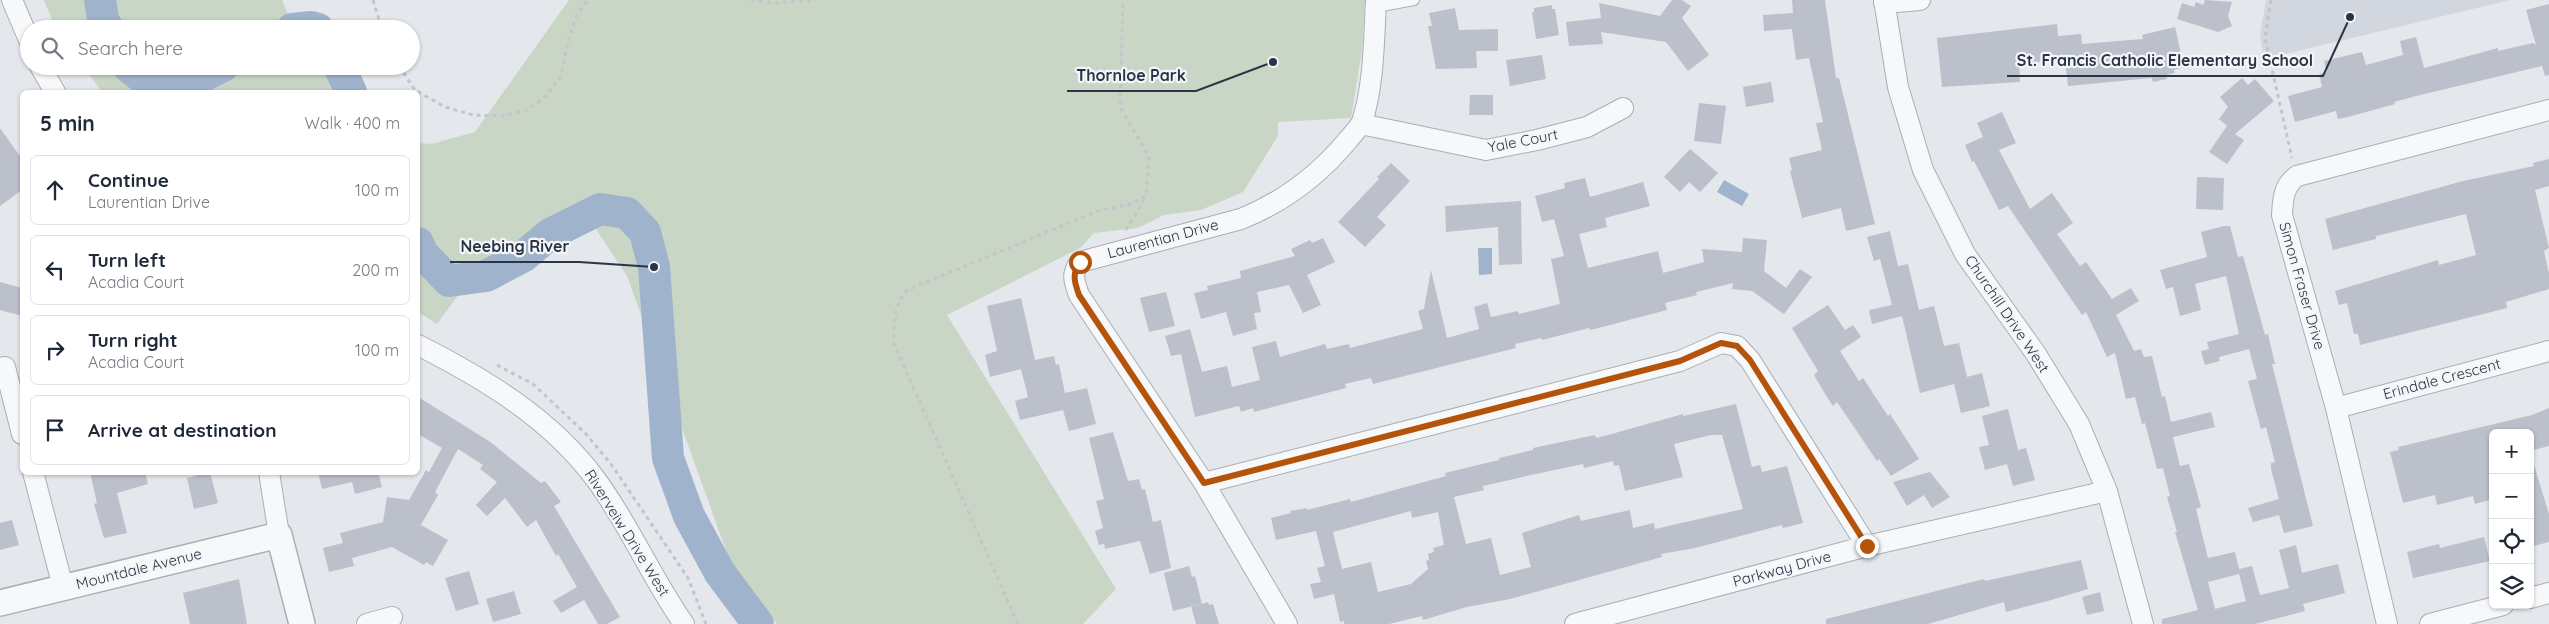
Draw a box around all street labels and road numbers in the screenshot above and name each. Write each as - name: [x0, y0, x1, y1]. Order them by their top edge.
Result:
- street label: Yale Court: [1486, 124, 1560, 157]
- street label: Laurentian Drive: [1105, 215, 1221, 262]
- street label: Simon Fraser Drive: [2275, 220, 2330, 352]
- street label: Churchill Drive West: [1961, 251, 2054, 376]
- street label: Erindale Crescent: [2381, 354, 2503, 403]
- street label: Riverveiw Drive West: [581, 466, 674, 600]
- street label: Mountdale Avenue: [74, 544, 204, 593]
- street label: Parkway Drive: [1731, 546, 1833, 591]

